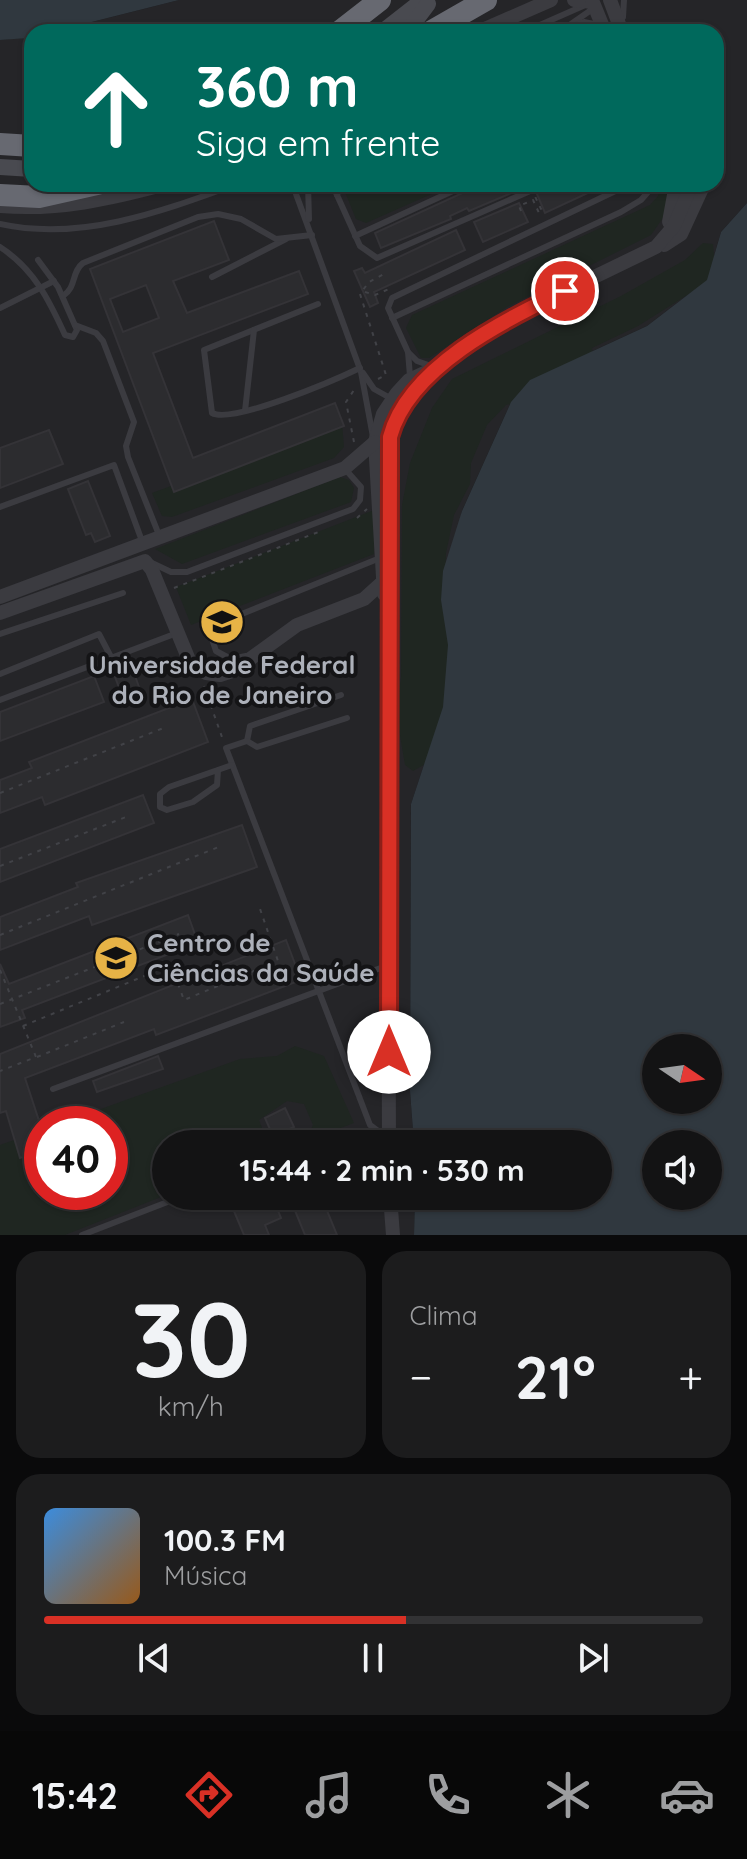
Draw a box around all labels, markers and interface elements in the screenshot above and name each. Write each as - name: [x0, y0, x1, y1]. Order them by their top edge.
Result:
- text: 360 m: [196, 51, 359, 121]
- icon: ahead: [64, 56, 168, 160]
- text: Siga em frente: [196, 120, 440, 165]
- pin: [531, 257, 599, 325]
- icon: arrive: [543, 269, 587, 313]
- school or university icon: Universidade Federal do Rio de Janeiro: [198, 598, 246, 646]
- place label: Universidade Federal do Rio de Janeiro: [89, 648, 355, 711]
- place label: Centro de Ciências da Saúde: [147, 926, 375, 989]
- school or university icon: Centro de Ciências da Saúde: [92, 934, 140, 982]
- position arrow: [347, 1010, 431, 1094]
- north arrow: [642, 1034, 722, 1114]
- map controls: [642, 1034, 722, 1210]
- speed limit sign: 40: [24, 1106, 128, 1210]
- button: sound: [642, 1130, 722, 1210]
- text: 15:44 · 2 min · 530 m: [239, 1151, 525, 1189]
- text: 30: [131, 1273, 251, 1403]
- text: Clima: [410, 1299, 478, 1332]
- text: 21°: [515, 1339, 596, 1414]
- text: −: [410, 1349, 432, 1404]
- text: +: [678, 1349, 703, 1404]
- text: km/h: [158, 1390, 224, 1423]
- text: 100.3 FM: [164, 1521, 286, 1559]
- text: Música: [164, 1559, 247, 1592]
- icon: previous: [132, 1636, 176, 1680]
- icon: pause: [351, 1636, 395, 1680]
- icon: next: [571, 1636, 615, 1680]
- icon: directions: [181, 1767, 237, 1823]
- icon: music: [301, 1767, 357, 1823]
- icon: phone: [420, 1767, 476, 1823]
- icon: climate: [540, 1767, 596, 1823]
- icon: car: [659, 1767, 715, 1823]
- text: 15:42: [32, 1773, 118, 1818]

